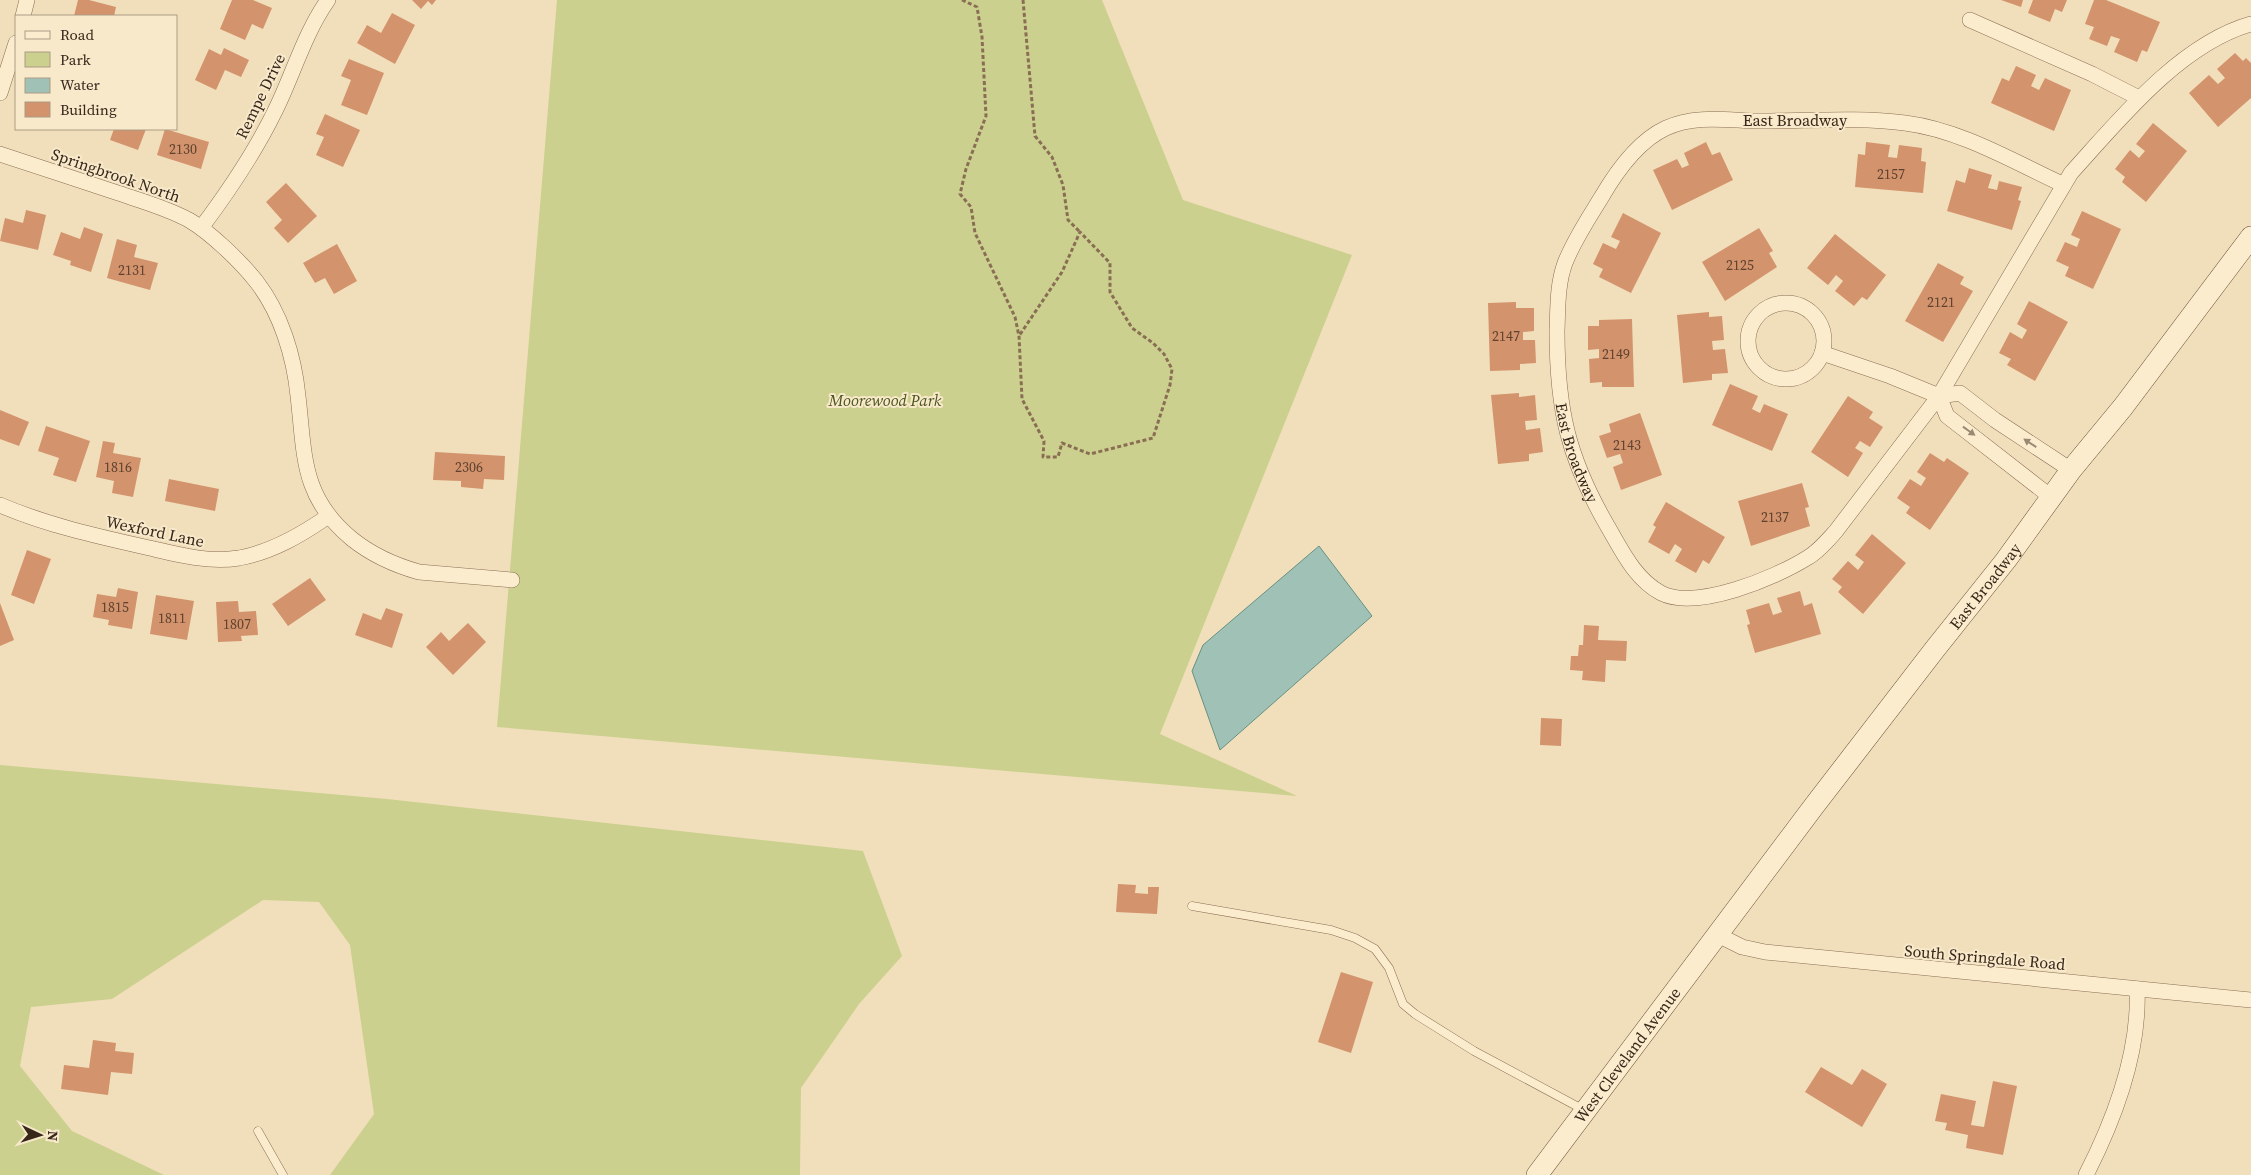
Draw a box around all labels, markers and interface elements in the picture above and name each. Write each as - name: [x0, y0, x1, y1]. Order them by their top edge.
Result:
- legend: [15, 15, 178, 130]
- text: Road: [60, 24, 94, 45]
- text: Park: [60, 49, 92, 70]
- street label: Rempe Drive: [230, 50, 290, 142]
- text: Water: [60, 74, 101, 95]
- text: Building: [60, 99, 117, 120]
- street label: East Broadway: [1743, 109, 1848, 131]
- house number: 2130: [169, 139, 197, 159]
- street label: Springbrook North: [49, 143, 184, 207]
- house number: 2157: [1877, 164, 1905, 184]
- house number: 2125: [1726, 255, 1754, 275]
- house number: 2131: [118, 260, 146, 280]
- house number: 2121: [1927, 292, 1955, 312]
- house number: 2147: [1492, 326, 1520, 346]
- house number: 2149: [1602, 344, 1630, 364]
- park label: Moorewood Park: [828, 389, 942, 411]
- street label: East Broadway: [1551, 401, 1604, 507]
- one-way arrow: [1962, 426, 1976, 436]
- house number: 2143: [1613, 435, 1641, 455]
- one-way arrow: [2024, 439, 2037, 448]
- house number: 1816: [104, 457, 132, 477]
- house number: 2306: [455, 457, 483, 477]
- house number: 2137: [1761, 507, 1789, 527]
- street label: Wexford Lane: [104, 510, 206, 552]
- street label: East Broadway: [1944, 538, 2026, 634]
- house number: 1815: [101, 597, 129, 617]
- house number: 1811: [158, 608, 186, 628]
- house number: 1807: [223, 614, 251, 634]
- street label: South Springdale Road: [1904, 939, 2066, 975]
- street label: West Cleveland Avenue: [1569, 983, 1685, 1128]
- north arrow: [15, 1110, 65, 1160]
- text: N: [43, 1130, 63, 1142]

